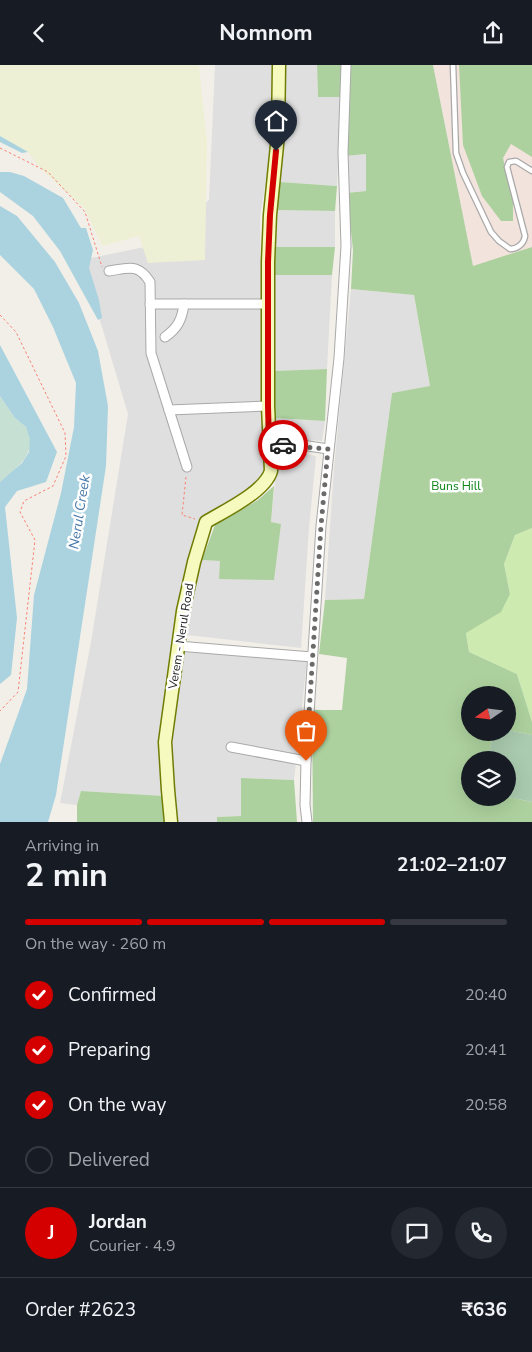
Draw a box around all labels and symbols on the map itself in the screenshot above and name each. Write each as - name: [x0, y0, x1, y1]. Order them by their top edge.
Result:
- pin: [255, 100, 297, 151]
- courier: [258, 420, 308, 470]
- water label: Nerul Creek: [64, 473, 95, 550]
- park label: Buns Hill: [431, 478, 481, 494]
- street label: Verem - Nerul Road: [165, 582, 197, 691]
- north arrow: [461, 686, 516, 741]
- pin: [285, 710, 327, 761]

